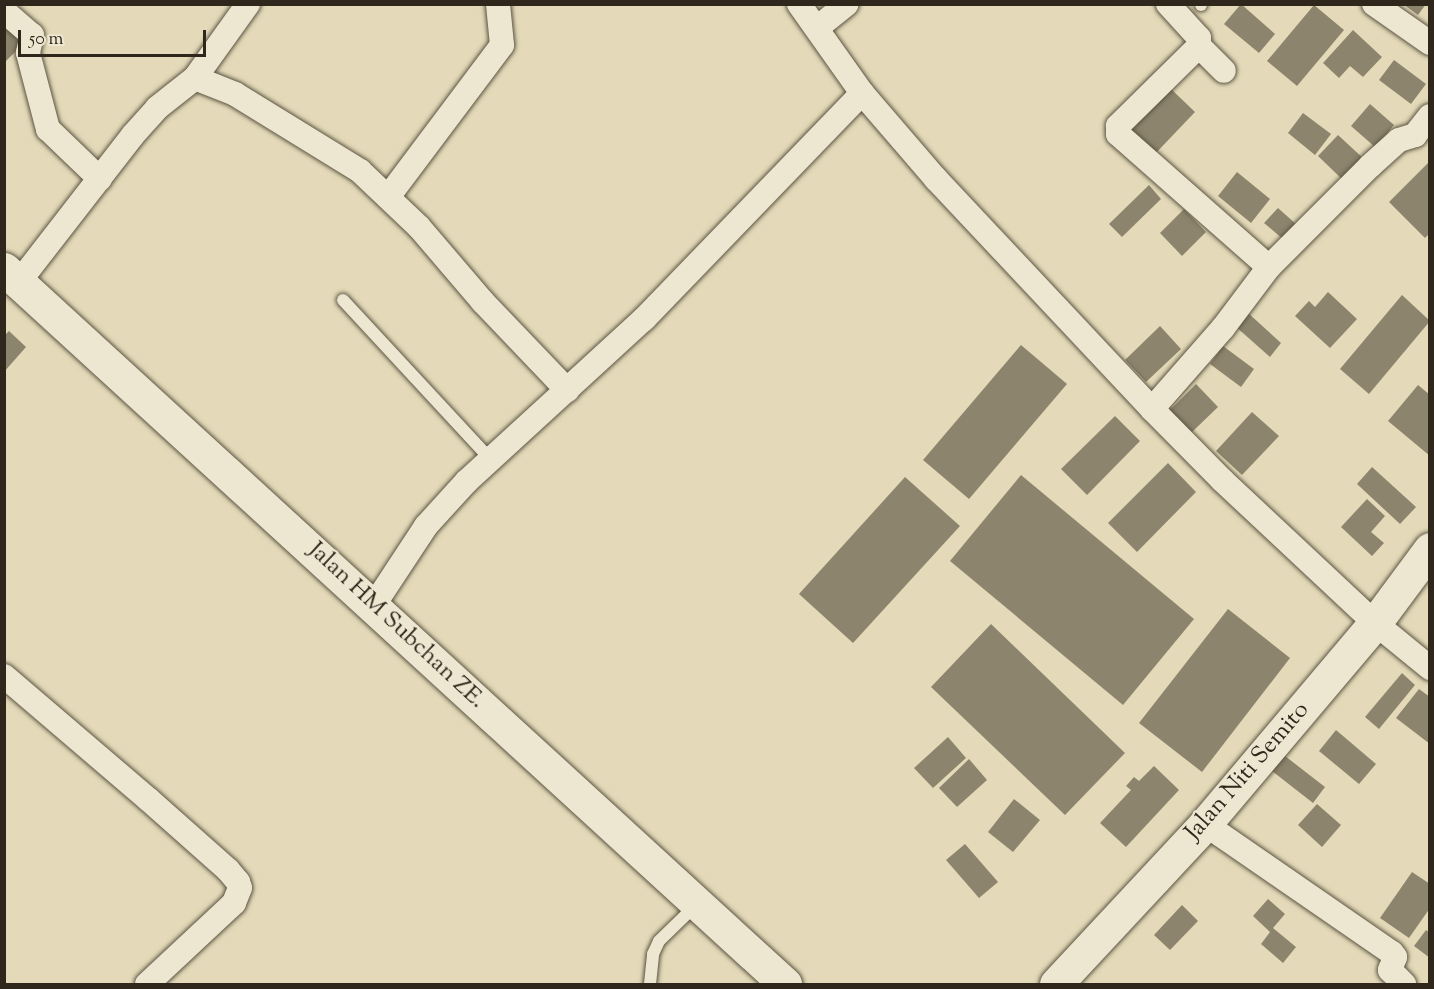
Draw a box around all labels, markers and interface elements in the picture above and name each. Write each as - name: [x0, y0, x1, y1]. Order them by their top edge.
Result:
- scale bar: [21, 18, 208, 56]
- text: 50 m: [29, 27, 63, 53]
- street label: Jalan HM Subchan ZE.: [302, 537, 490, 715]
- street label: Jalan Niti Semito: [1180, 697, 1316, 847]

